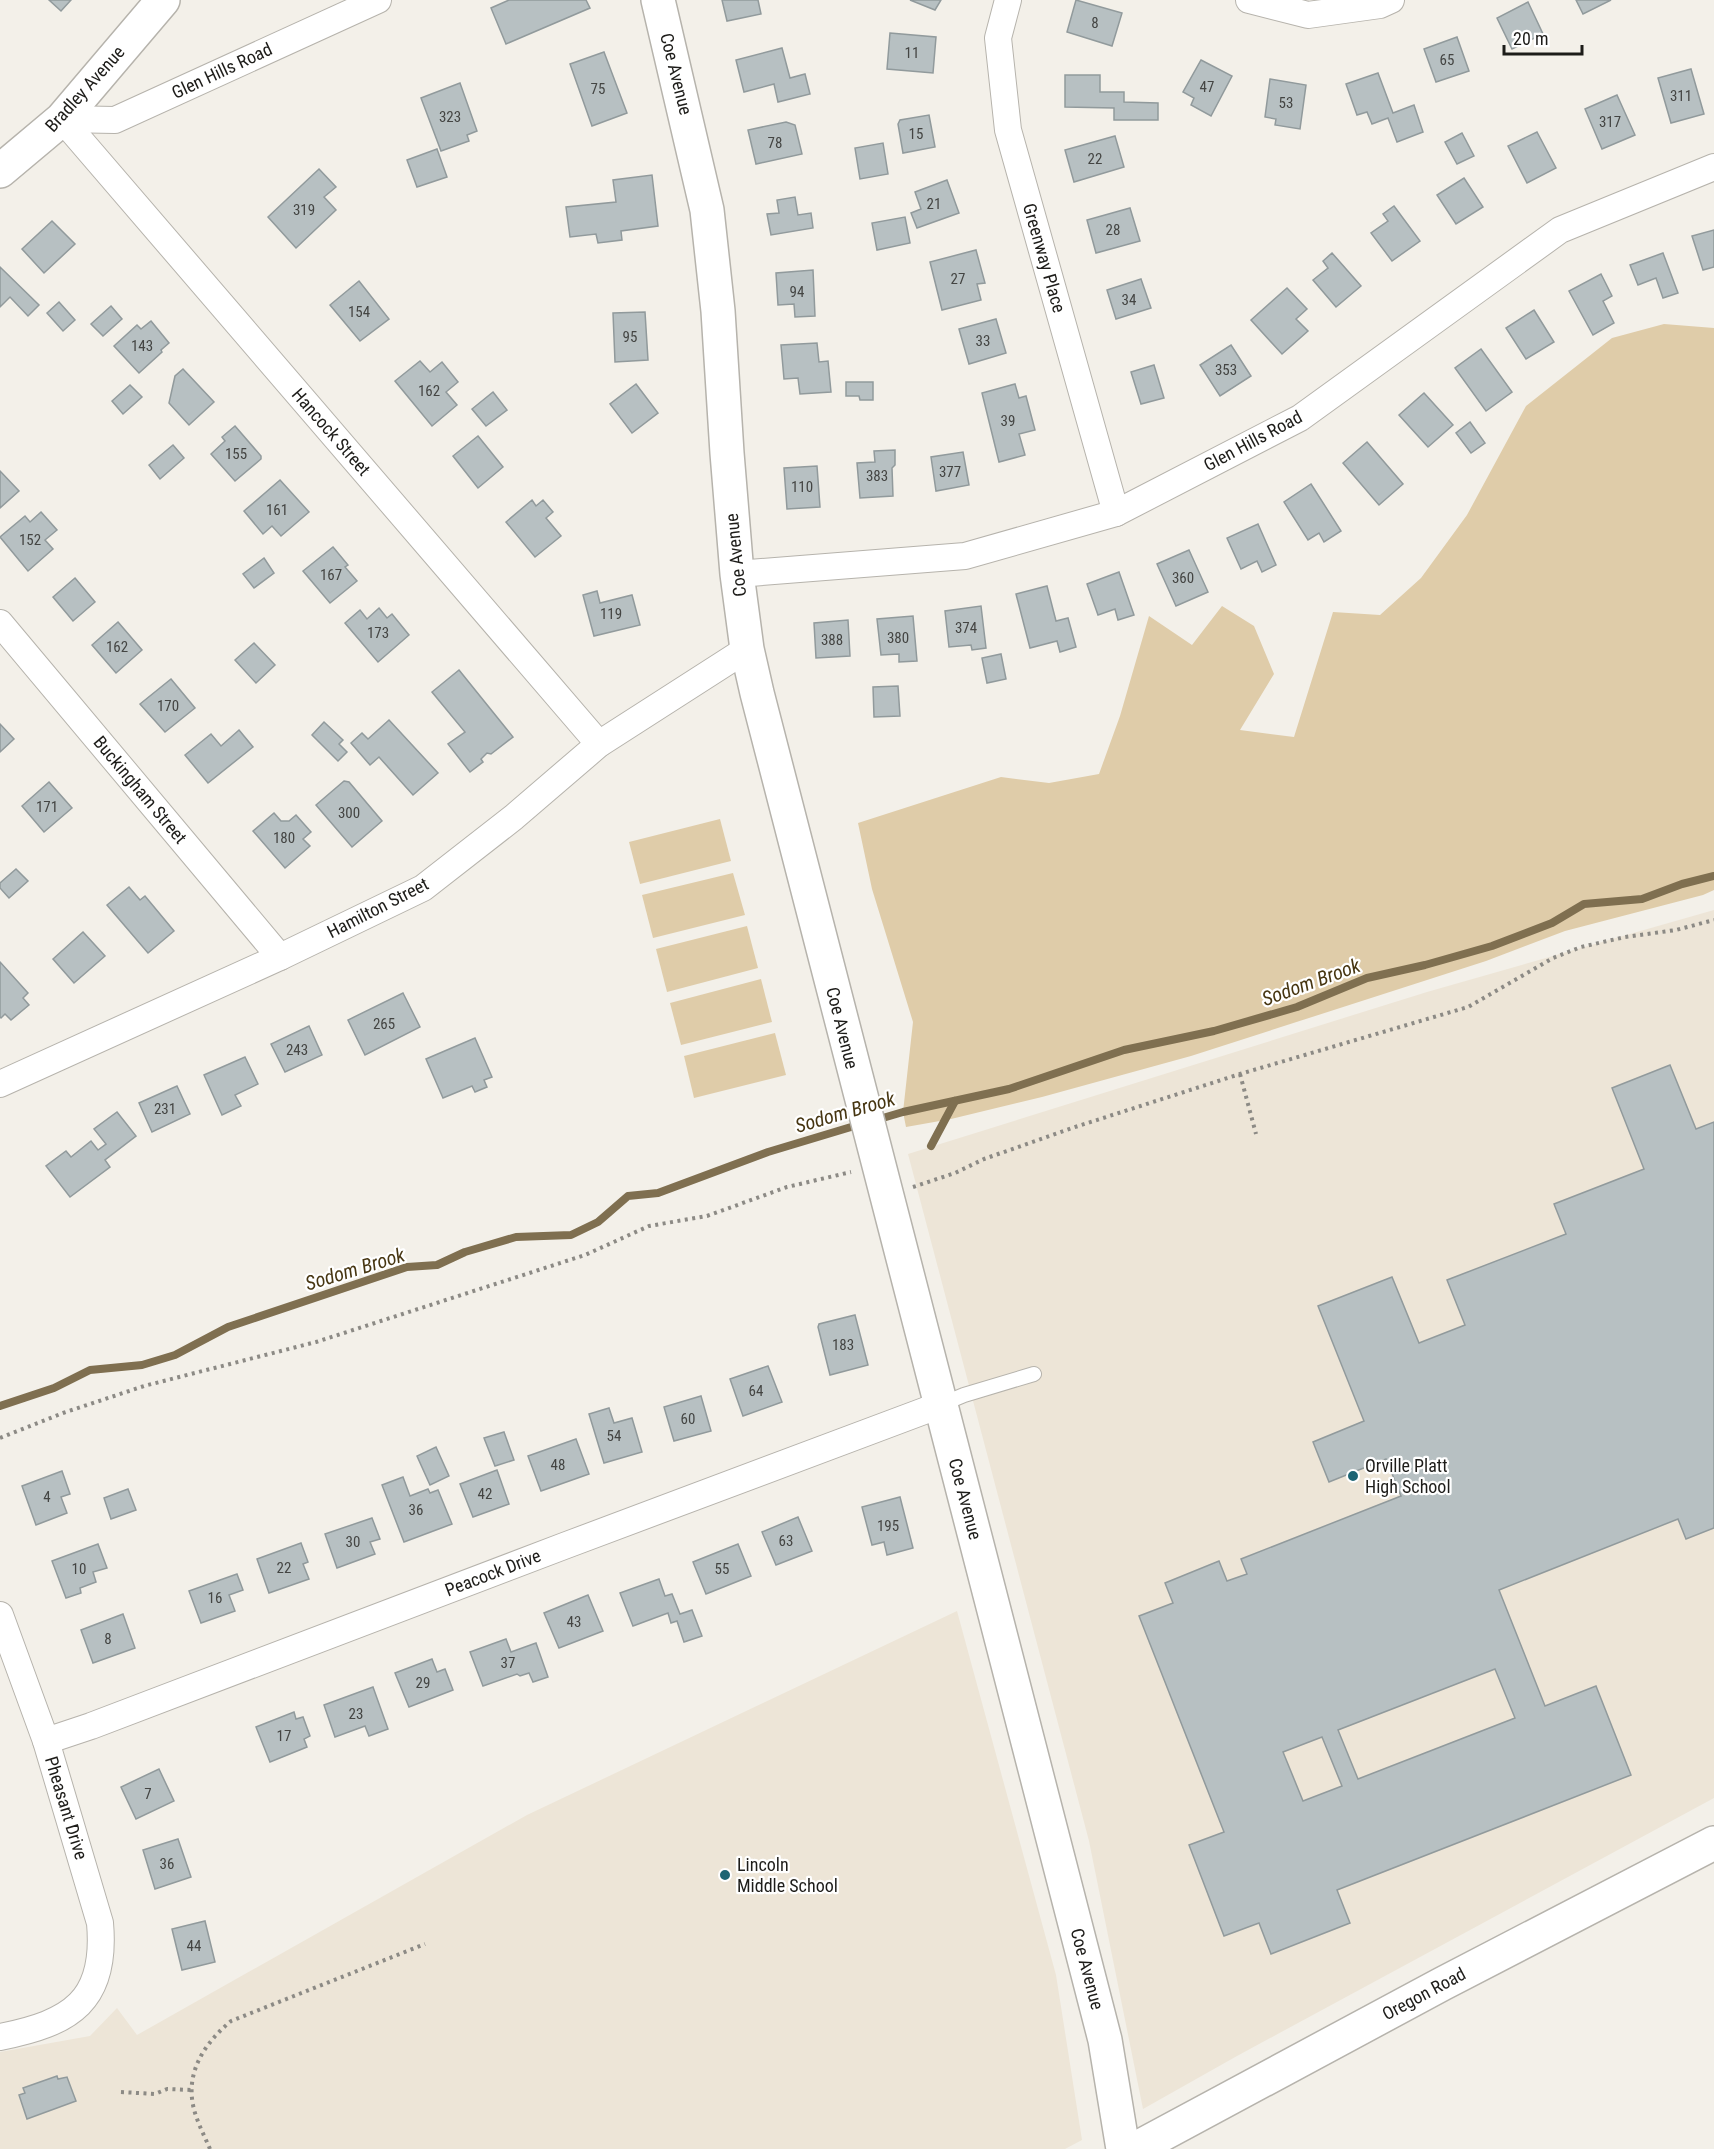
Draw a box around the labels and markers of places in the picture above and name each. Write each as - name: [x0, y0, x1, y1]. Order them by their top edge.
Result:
- place label: Orville Platt High School: [1365, 1455, 1451, 1497]
- marker: Orville Platt High School: [1346, 1469, 1360, 1483]
- place label: Lincoln Middle School: [737, 1854, 838, 1896]
- marker: Lincoln Middle School: [718, 1868, 732, 1882]

